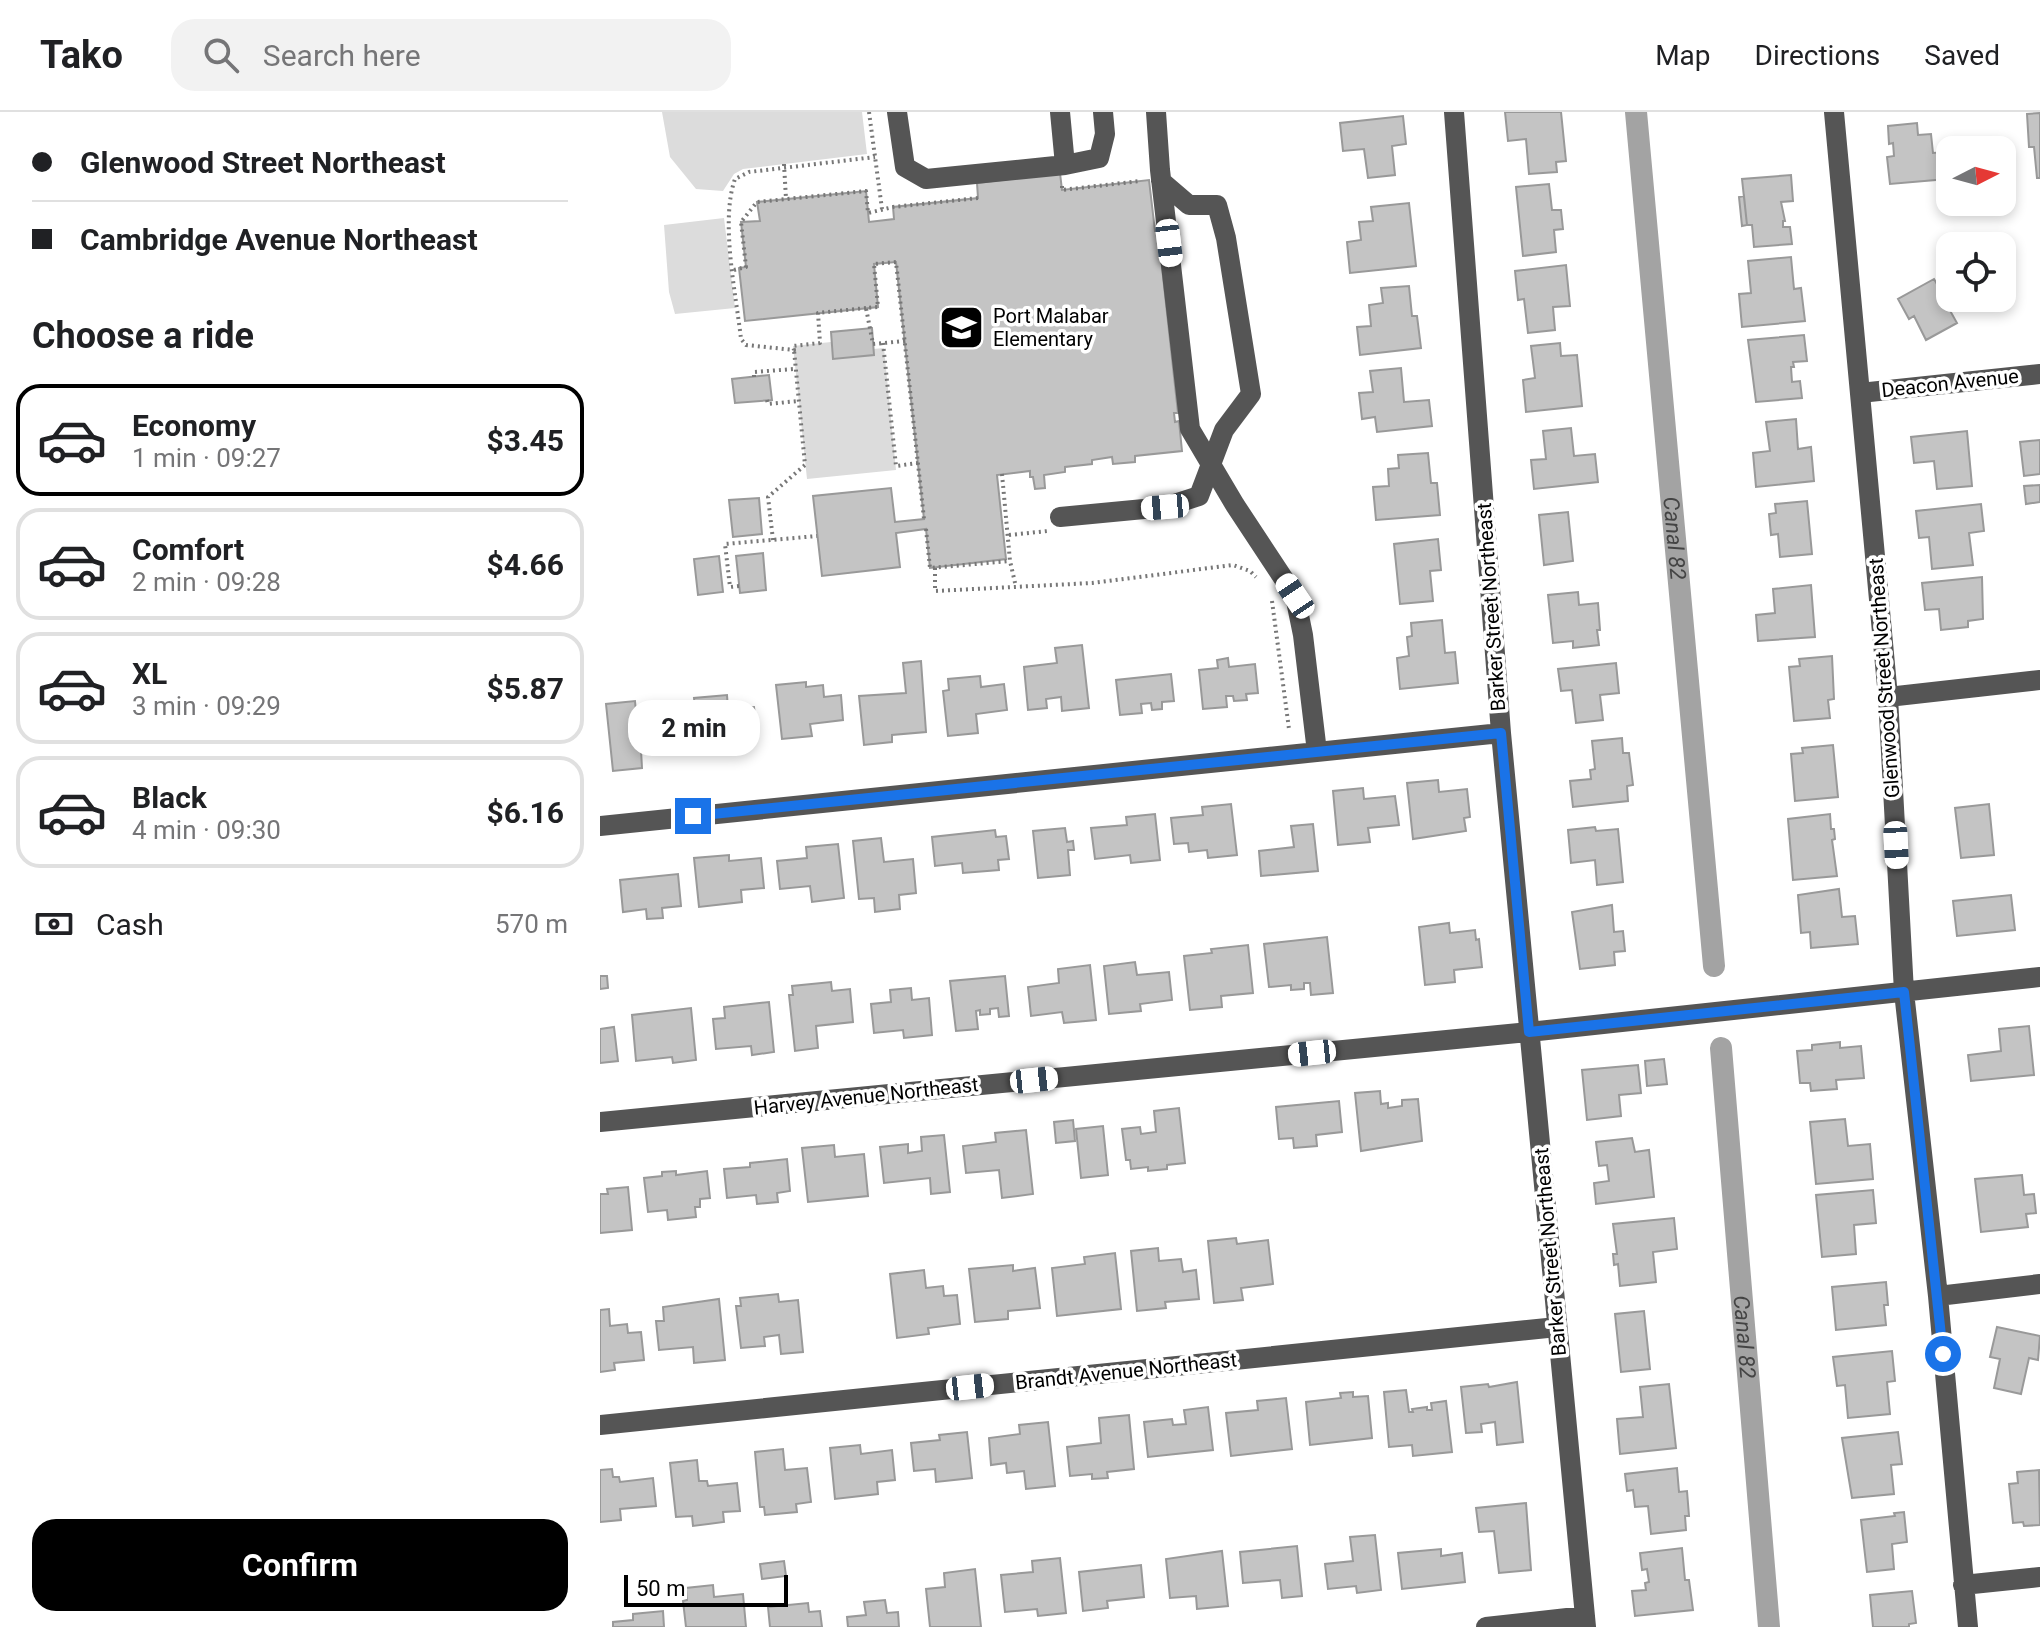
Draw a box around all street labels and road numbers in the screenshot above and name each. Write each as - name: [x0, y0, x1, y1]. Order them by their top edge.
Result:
- street label: Deacon Avenue: [1880, 364, 2020, 402]
- street label: Barker Street Northeast: [1472, 502, 1510, 712]
- street label: Glenwood Street Northeast: [1864, 557, 1904, 799]
- street label: Harvey Avenue Northeast: [752, 1072, 980, 1120]
- street label: Barker Street Northeast: [1529, 1147, 1571, 1357]
- street label: Brandt Avenue Northeast: [1014, 1347, 1238, 1395]

